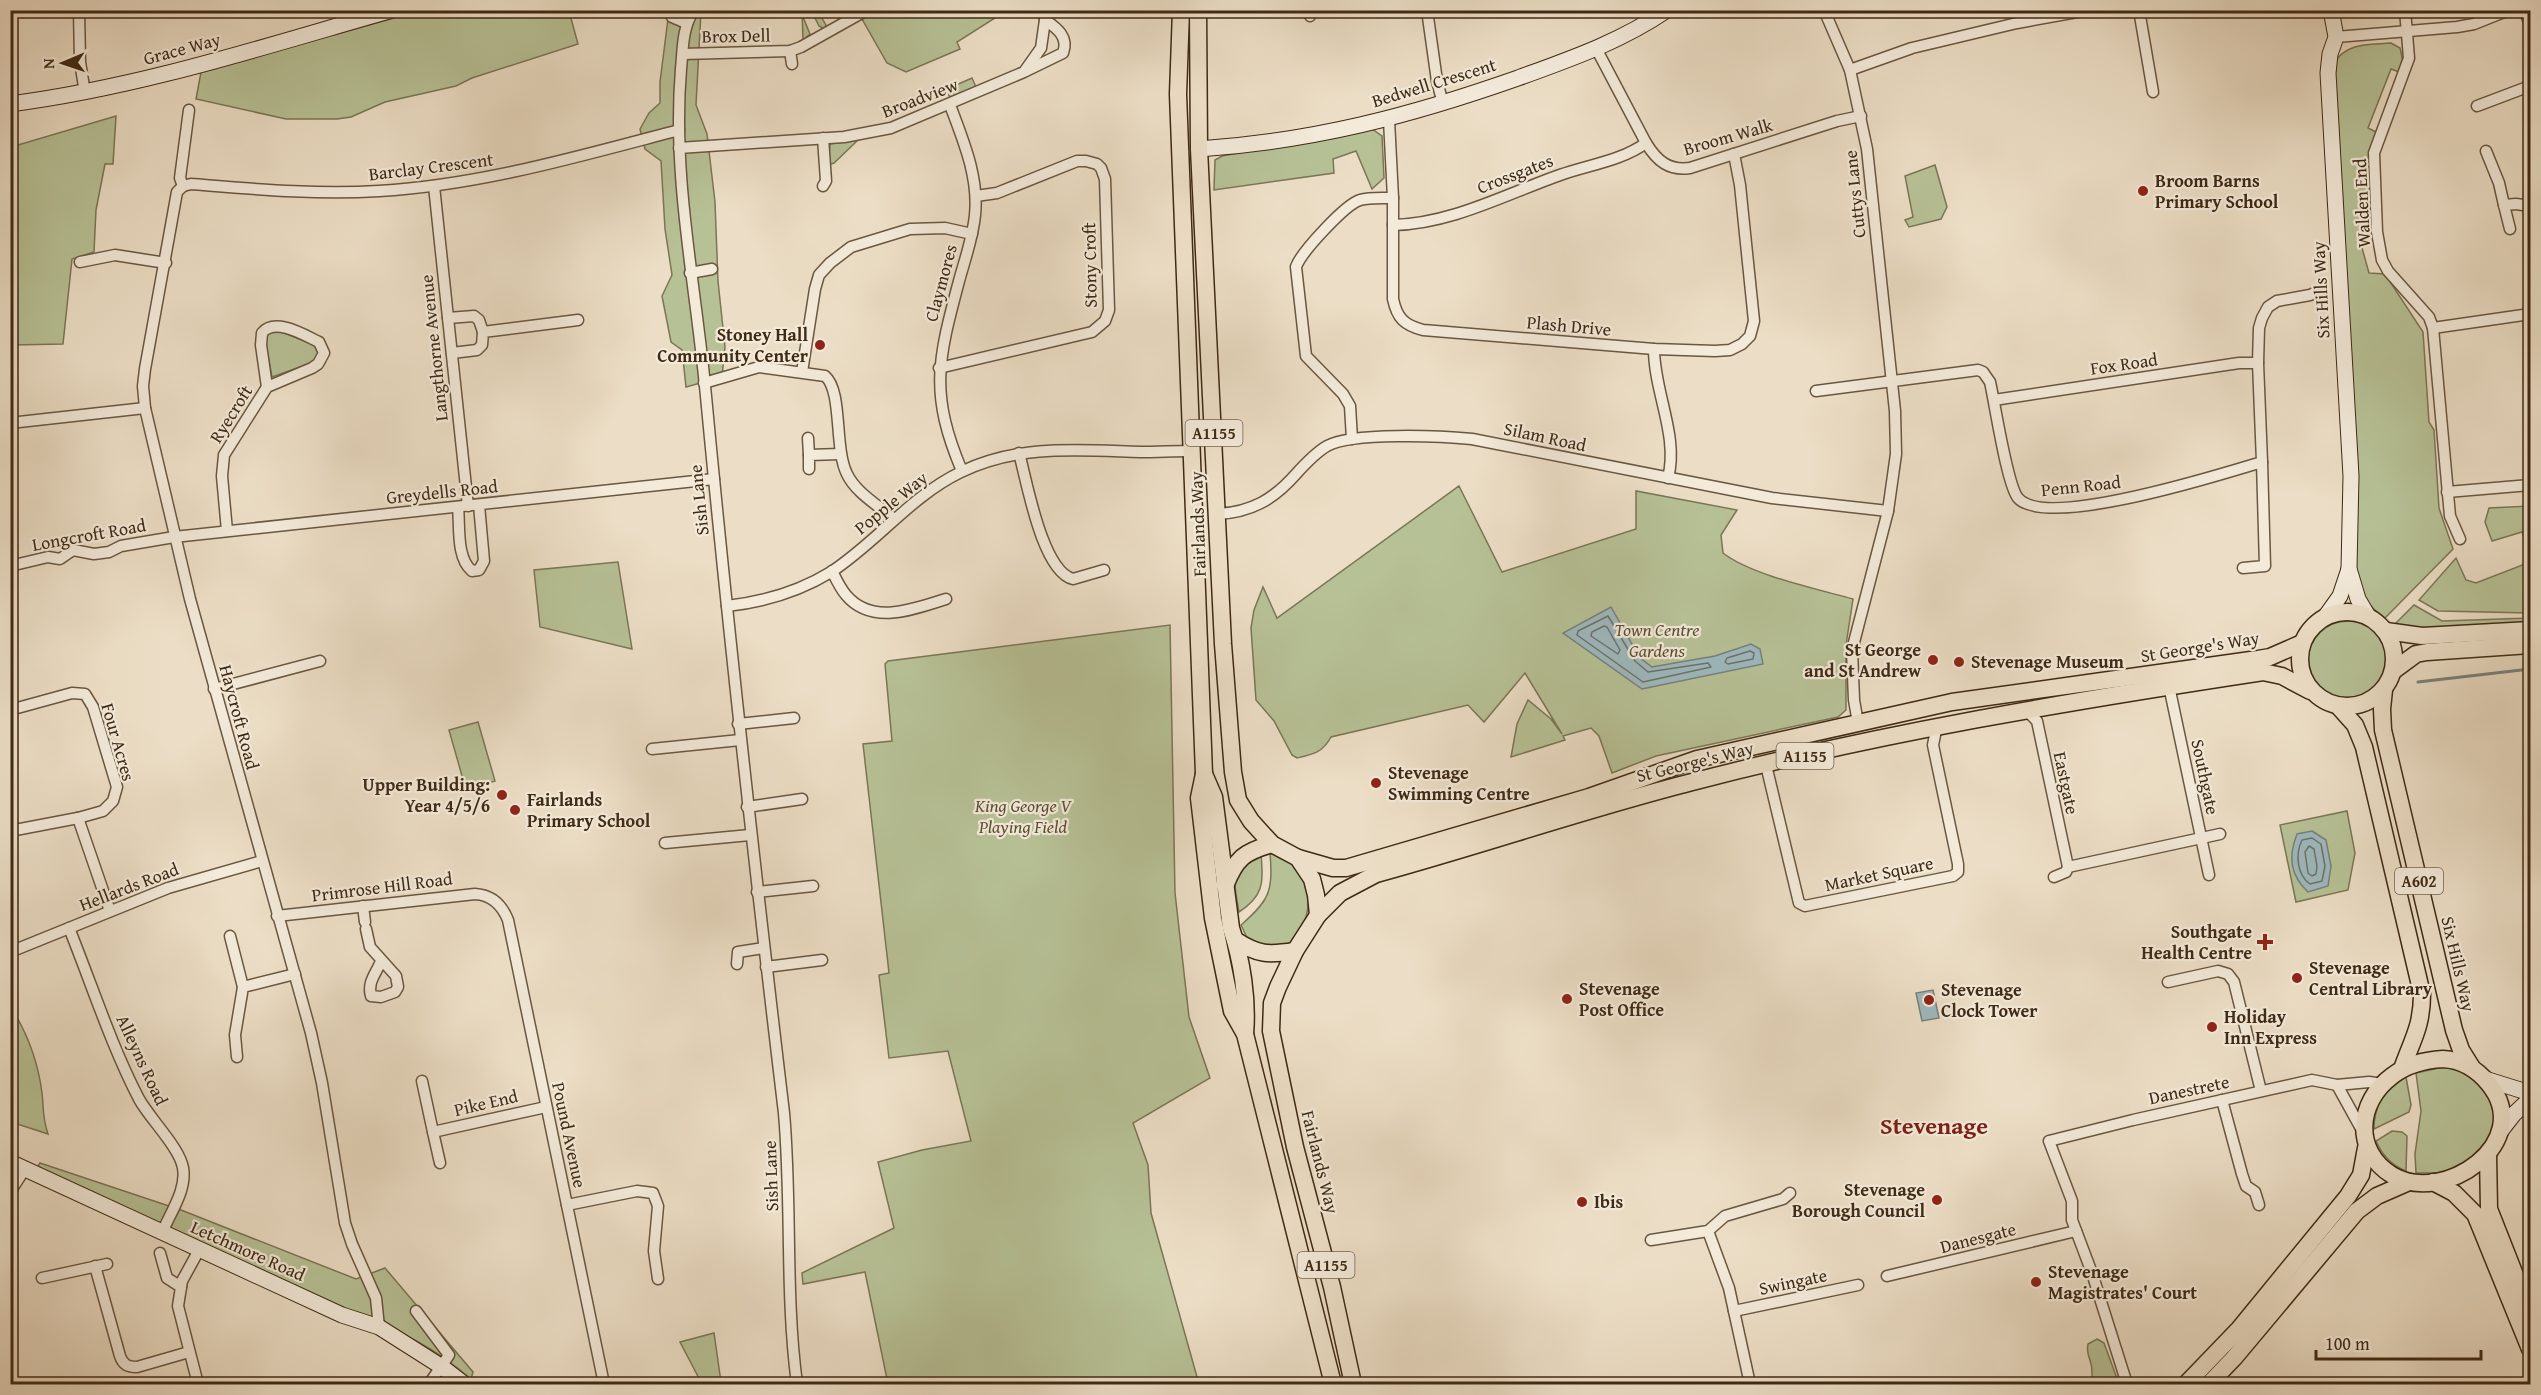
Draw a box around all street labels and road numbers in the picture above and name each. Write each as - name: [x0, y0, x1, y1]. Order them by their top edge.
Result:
- street label: Brox Dell: [701, 21, 771, 50]
- street label: Grace Way: [140, 25, 223, 72]
- street label: Bedwell Crescent: [1368, 51, 1500, 114]
- street label: Broadview: [878, 71, 962, 124]
- street label: Broom Walk: [1680, 111, 1776, 162]
- street label: Barclay Crescent: [367, 145, 495, 188]
- street label: Crossgates: [1473, 147, 1557, 200]
- street label: Cuttys Lane: [1836, 149, 1873, 239]
- street label: Walden End: [2346, 157, 2377, 248]
- street label: Stony Croft: [1075, 221, 1104, 308]
- street label: Claymores: [917, 241, 964, 324]
- street label: Six Hills Way: [2304, 241, 2337, 339]
- street label: Langthorne Avenue: [412, 273, 455, 423]
- street label: Plash Drive: [1526, 308, 1612, 343]
- street label: Fox Road: [2089, 345, 2160, 382]
- street label: Ryecroft: [202, 379, 259, 448]
- street label: Silam Road: [1501, 415, 1589, 459]
- road number: A1155: [1186, 420, 1242, 446]
- street label: Sish Lane: [681, 463, 716, 537]
- street label: Popple Way: [848, 464, 933, 541]
- street label: Penn Road: [2040, 468, 2123, 503]
- street label: Fairlands Way: [1182, 471, 1213, 577]
- street label: Greydells Road: [385, 472, 499, 511]
- street label: Longcroft Road: [30, 511, 148, 558]
- street label: St George's Way: [2139, 624, 2261, 669]
- street label: Haycroft Road: [213, 661, 267, 773]
- street label: Four Acres: [94, 700, 142, 784]
- street label: St George's Way: [1633, 734, 1756, 789]
- street label: Southgate: [2184, 737, 2227, 817]
- road number: A1155: [1776, 743, 1834, 769]
- street label: Eastgate: [2047, 749, 2086, 817]
- street label: Market Square: [1822, 849, 1936, 898]
- street label: Hellards Road: [75, 855, 183, 918]
- street label: Primrose Hill Road: [310, 864, 454, 909]
- road number: A602: [2395, 868, 2443, 894]
- street label: Six Hills Way: [2434, 913, 2483, 1014]
- street label: Alleyns Road: [110, 1010, 175, 1110]
- street label: Danestrete: [2146, 1068, 2232, 1111]
- street label: Pound Avenue: [545, 1079, 594, 1190]
- street label: Pike End: [451, 1082, 521, 1123]
- street label: Fairlands Way: [1295, 1107, 1346, 1216]
- street label: Sish Lane: [756, 1140, 785, 1212]
- street label: Letchmore Road: [187, 1213, 310, 1288]
- street label: Danesgate: [1937, 1215, 2019, 1260]
- road number: A1155: [1298, 1252, 1354, 1278]
- street label: Swingate: [1756, 1261, 1829, 1302]

